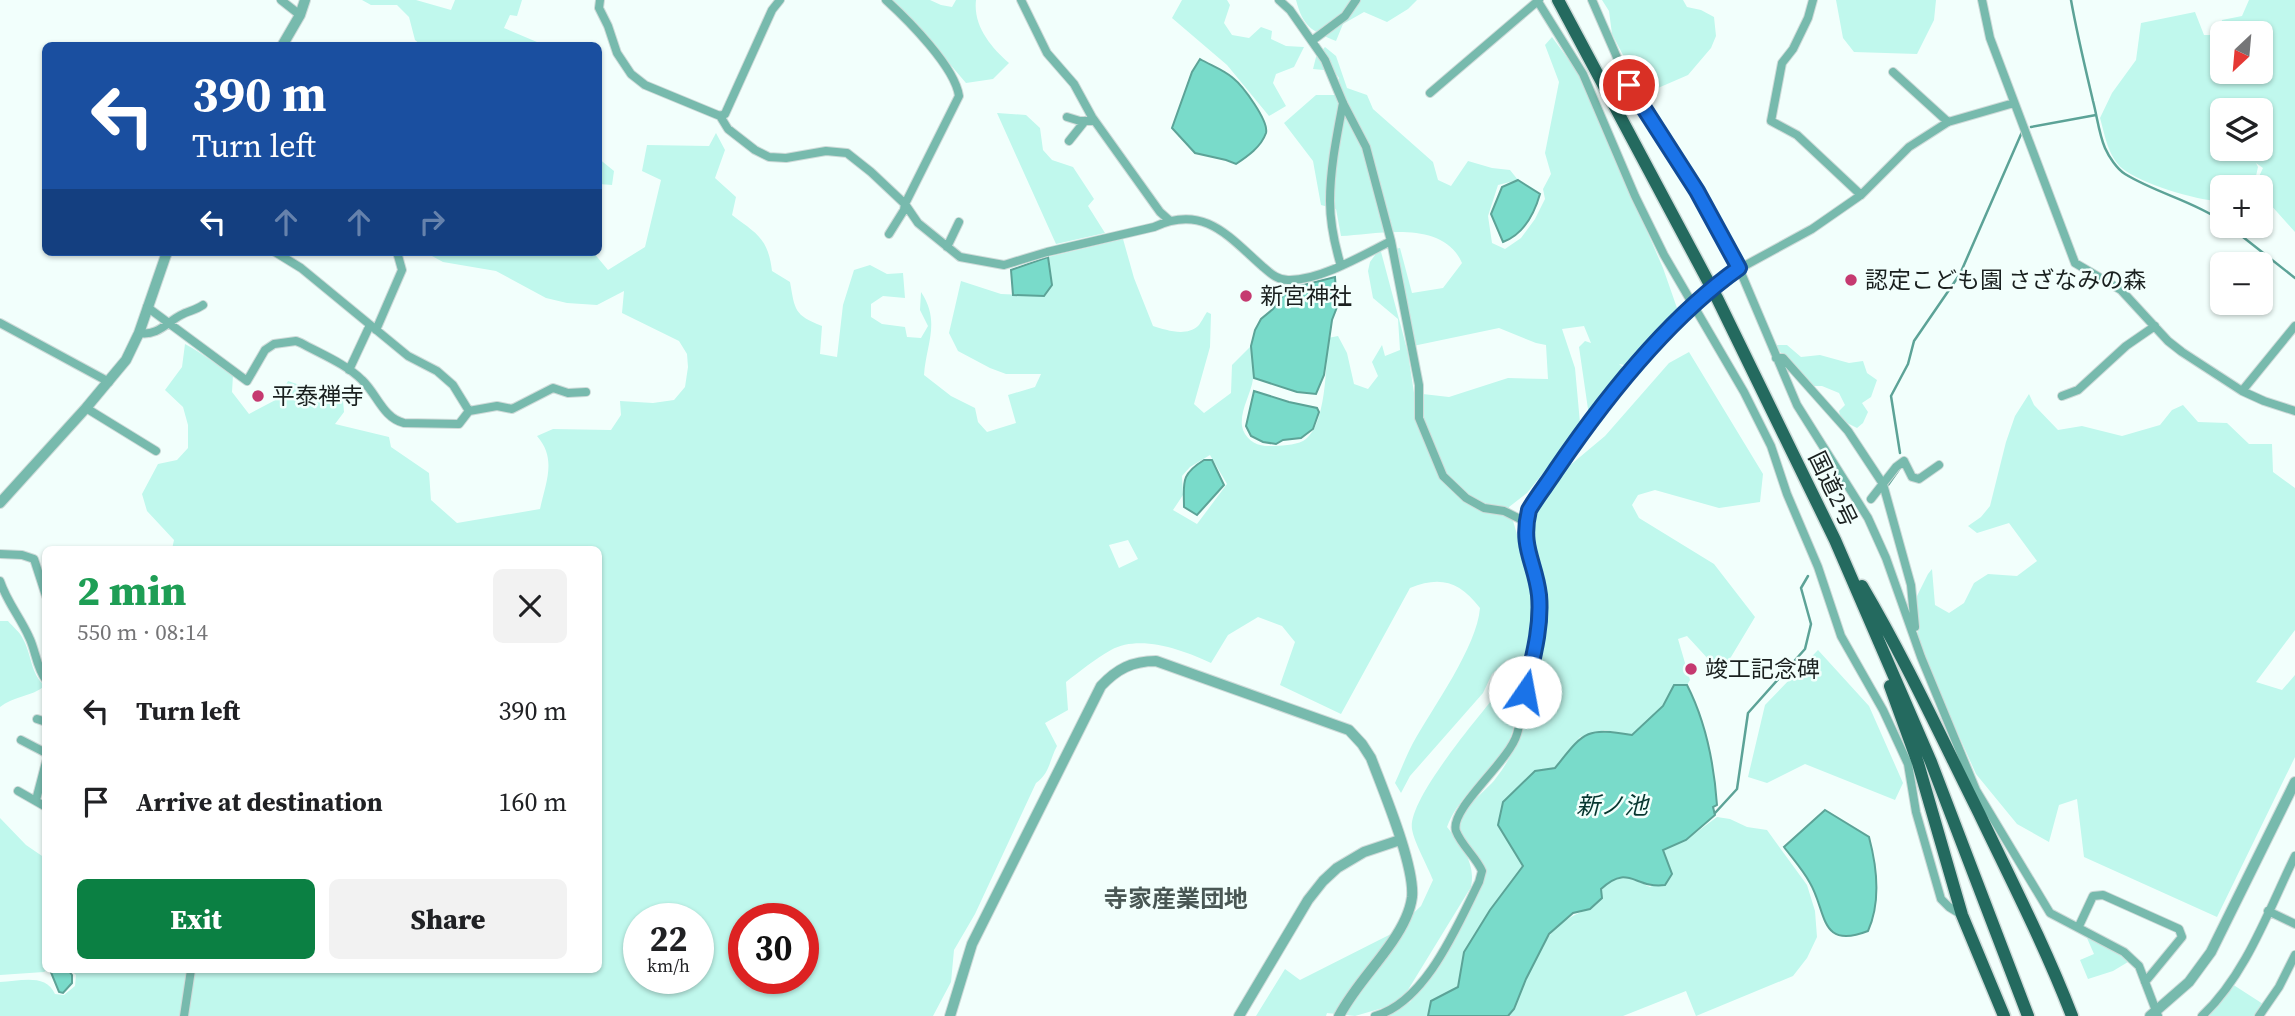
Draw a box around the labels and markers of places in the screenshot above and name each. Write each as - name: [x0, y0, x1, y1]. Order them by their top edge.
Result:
- pin: [1599, 55, 1659, 115]
- place label: 認定こども園 さざなみの森: [1865, 264, 2146, 296]
- marker: 認定こども園 さざなみの森: [1843, 272, 1859, 288]
- place label: 新宮神社: [1260, 280, 1352, 312]
- marker: 新宮神社: [1238, 288, 1254, 304]
- place label: 平泰禅寺: [272, 380, 364, 412]
- marker: 平泰禅寺: [250, 388, 266, 404]
- place label: 竣工記念碑: [1705, 653, 1820, 685]
- marker: 竣工記念碑: [1683, 661, 1699, 677]

